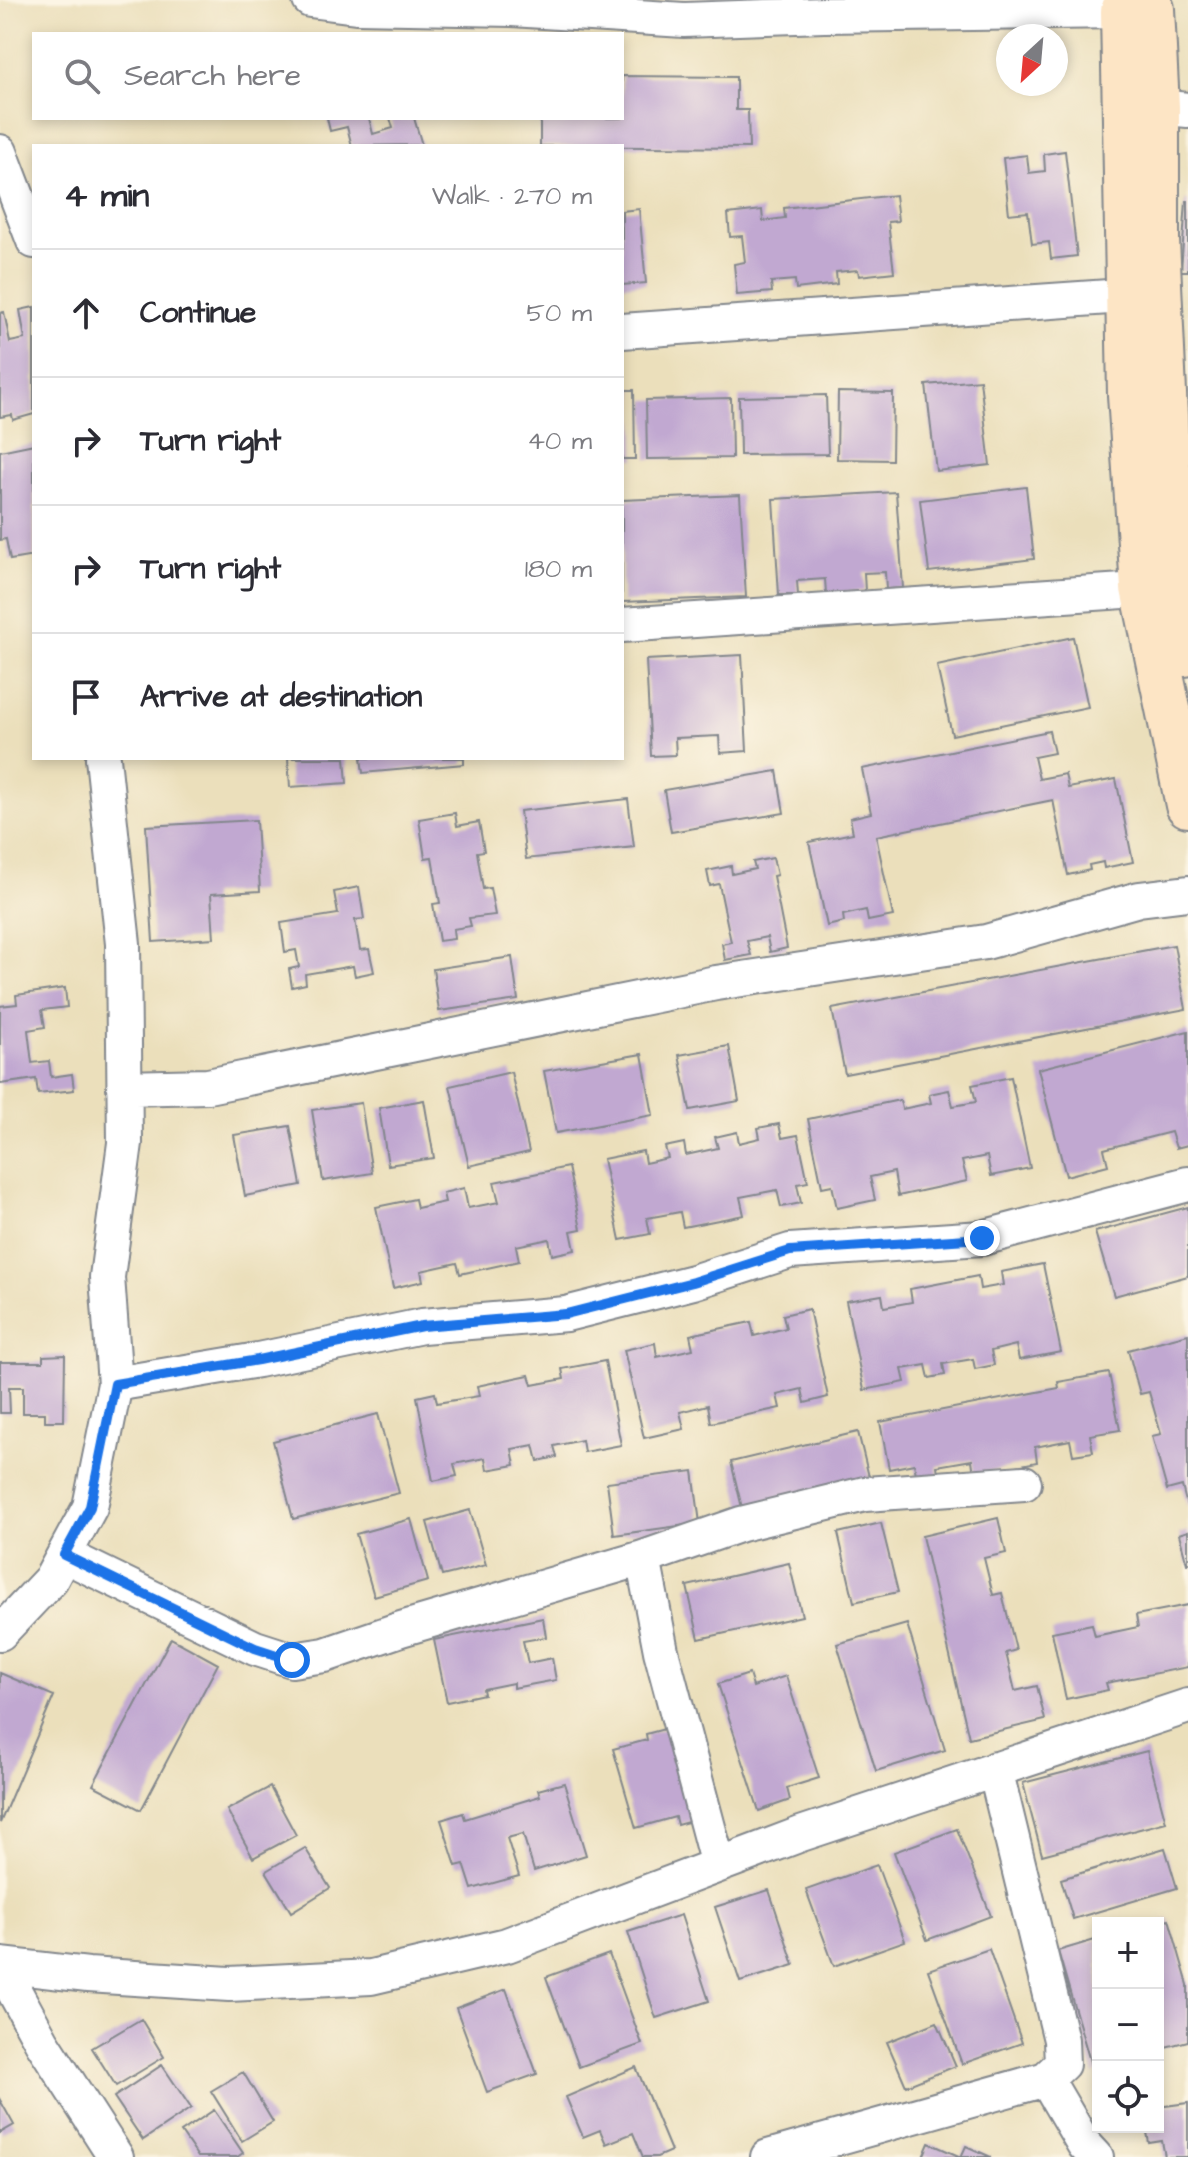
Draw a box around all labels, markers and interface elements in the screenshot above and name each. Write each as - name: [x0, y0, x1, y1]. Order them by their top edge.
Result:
- north arrow: [996, 24, 1068, 96]
- search box: [32, 32, 624, 120]
- icon: search: [60, 54, 104, 98]
- text: Search here: [124, 55, 301, 97]
- text: 4 min: [64, 172, 149, 220]
- text: Walk · 270 m: [432, 178, 592, 214]
- icon: ahead: [64, 291, 108, 335]
- text: Continue: [140, 292, 256, 334]
- text: 50 m: [527, 295, 592, 331]
- icon: right: [64, 419, 108, 463]
- text: Turn right: [140, 420, 281, 462]
- text: 40 m: [527, 423, 592, 459]
- icon: right: [64, 547, 108, 591]
- text: Turn right: [140, 548, 281, 590]
- text: 180 m: [525, 551, 592, 587]
- icon: arrive: [64, 675, 108, 719]
- text: Arrive at destination: [140, 676, 422, 718]
- route end: [964, 1220, 1000, 1256]
- route start: [274, 1642, 310, 1678]
- map controls: [1092, 1917, 1164, 2133]
- button: +: [1092, 1917, 1164, 1989]
- button: −: [1092, 1989, 1164, 2061]
- button: locate: [1092, 2061, 1164, 2133]

